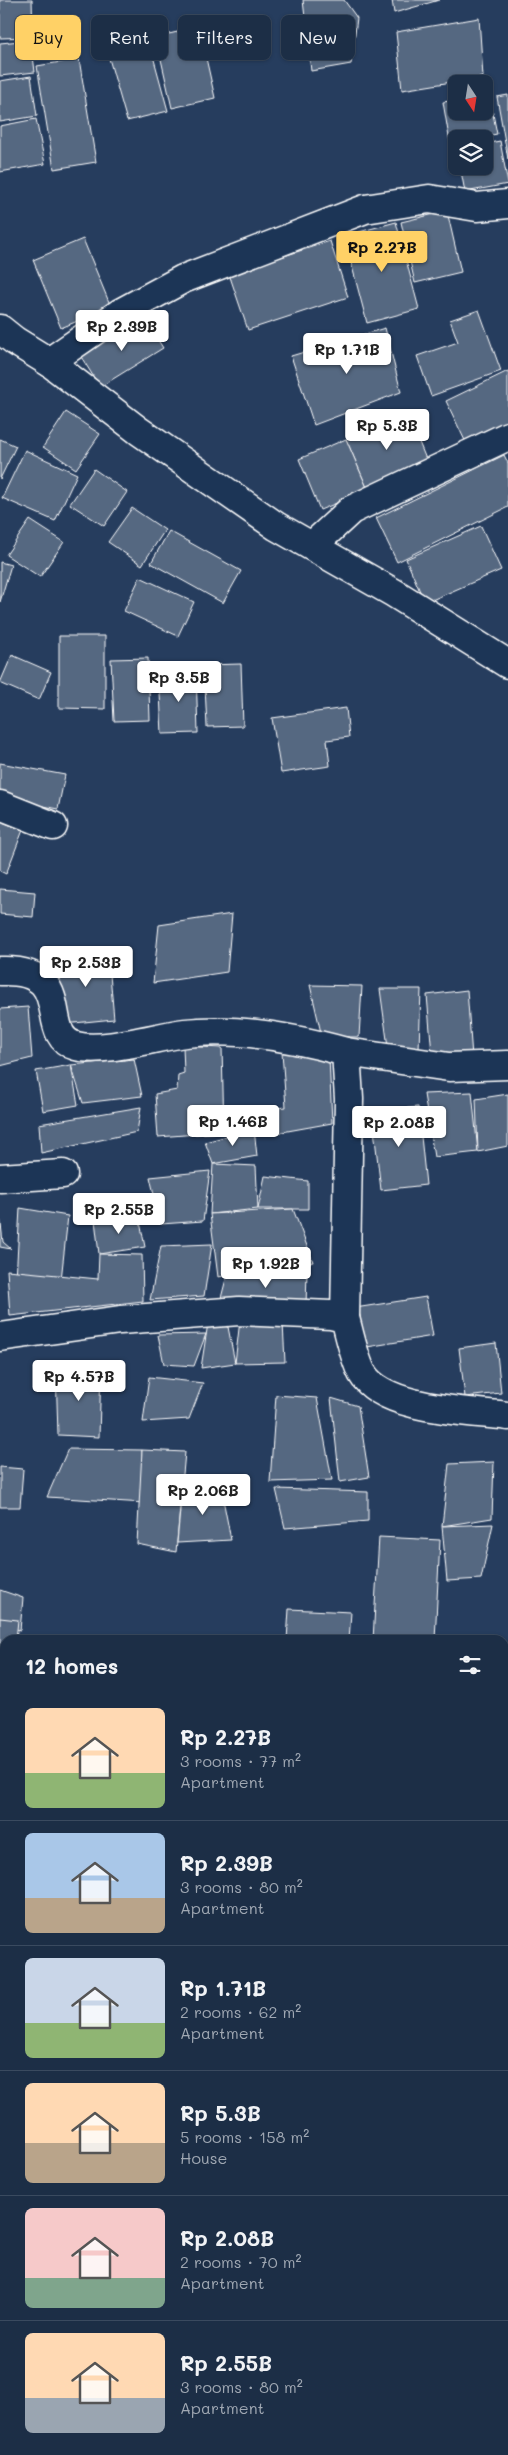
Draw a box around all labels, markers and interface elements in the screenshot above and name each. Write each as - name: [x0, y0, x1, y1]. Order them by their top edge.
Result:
- chip: Buy: [15, 15, 81, 60]
- chip: Rent: [91, 15, 168, 60]
- chip: Filters: [178, 15, 271, 60]
- chip: New: [281, 15, 355, 60]
- north arrow: [448, 75, 492, 120]
- map controls: [448, 75, 493, 175]
- button: layers: [448, 130, 493, 175]
- pin: Rp 2.27B: [330, 230, 434, 273]
- text: Rp 2.27B: [347, 236, 417, 257]
- pin: Rp 2.39B: [70, 310, 174, 352]
- text: Rp 2.39B: [87, 315, 157, 336]
- pin: Rp 1.71B: [295, 332, 399, 375]
- text: Rp 1.71B: [314, 338, 380, 359]
- pin: Rp 5.3B: [341, 408, 433, 451]
- text: Rp 5.3B: [356, 414, 418, 435]
- pin: Rp 3.5B: [133, 660, 225, 703]
- text: Rp 3.5B: [148, 666, 210, 687]
- pin: Rp 2.53B: [34, 946, 138, 988]
- text: Rp 2.53B: [51, 951, 121, 972]
- pin: Rp 1.46B: [181, 1104, 285, 1147]
- pin: Rp 2.08B: [347, 1106, 451, 1148]
- text: Rp 1.46B: [198, 1110, 268, 1131]
- text: Rp 2.08B: [363, 1111, 435, 1132]
- pin: Rp 2.55B: [67, 1192, 171, 1235]
- text: Rp 2.55B: [84, 1198, 154, 1219]
- pin: Rp 1.92B: [214, 1246, 318, 1289]
- text: Rp 1.92B: [232, 1252, 300, 1273]
- pin: Rp 4.57B: [27, 1360, 131, 1402]
- text: Rp 4.57B: [43, 1365, 115, 1386]
- pin: Rp 2.06B: [151, 1474, 255, 1516]
- text: Rp 2.06B: [167, 1479, 239, 1500]
- icon: filters: [456, 1651, 484, 1679]
- text: 12 homes: [25, 1652, 118, 1679]
- text: Rp 2.27B: [180, 1723, 271, 1750]
- icon: home: [65, 1728, 125, 1788]
- text: 3 rooms · 77 m²: [180, 1750, 301, 1771]
- text: Apartment: [180, 1771, 265, 1792]
- text: Rp 2.39B: [180, 1849, 273, 1876]
- icon: home: [65, 1853, 125, 1913]
- text: 3 rooms · 80 m²: [180, 1876, 303, 1897]
- text: Apartment: [180, 1897, 265, 1918]
- text: Rp 1.71B: [180, 1974, 266, 2001]
- icon: home: [65, 1978, 125, 2038]
- text: 2 rooms · 62 m²: [180, 2001, 301, 2022]
- text: Apartment: [180, 2022, 265, 2043]
- text: Rp 5.3B: [180, 2099, 261, 2126]
- icon: home: [65, 2103, 125, 2163]
- text: 5 rooms · 158 m²: [180, 2126, 309, 2147]
- text: House: [180, 2147, 227, 2168]
- text: Rp 2.08B: [180, 2224, 274, 2251]
- icon: home: [65, 2228, 125, 2288]
- text: 2 rooms · 70 m²: [180, 2251, 301, 2272]
- text: Apartment: [180, 2272, 265, 2293]
- text: Rp 2.55B: [180, 2349, 272, 2376]
- icon: home: [65, 2353, 125, 2413]
- text: 3 rooms · 80 m²: [180, 2376, 303, 2397]
- text: Apartment: [180, 2397, 265, 2418]

